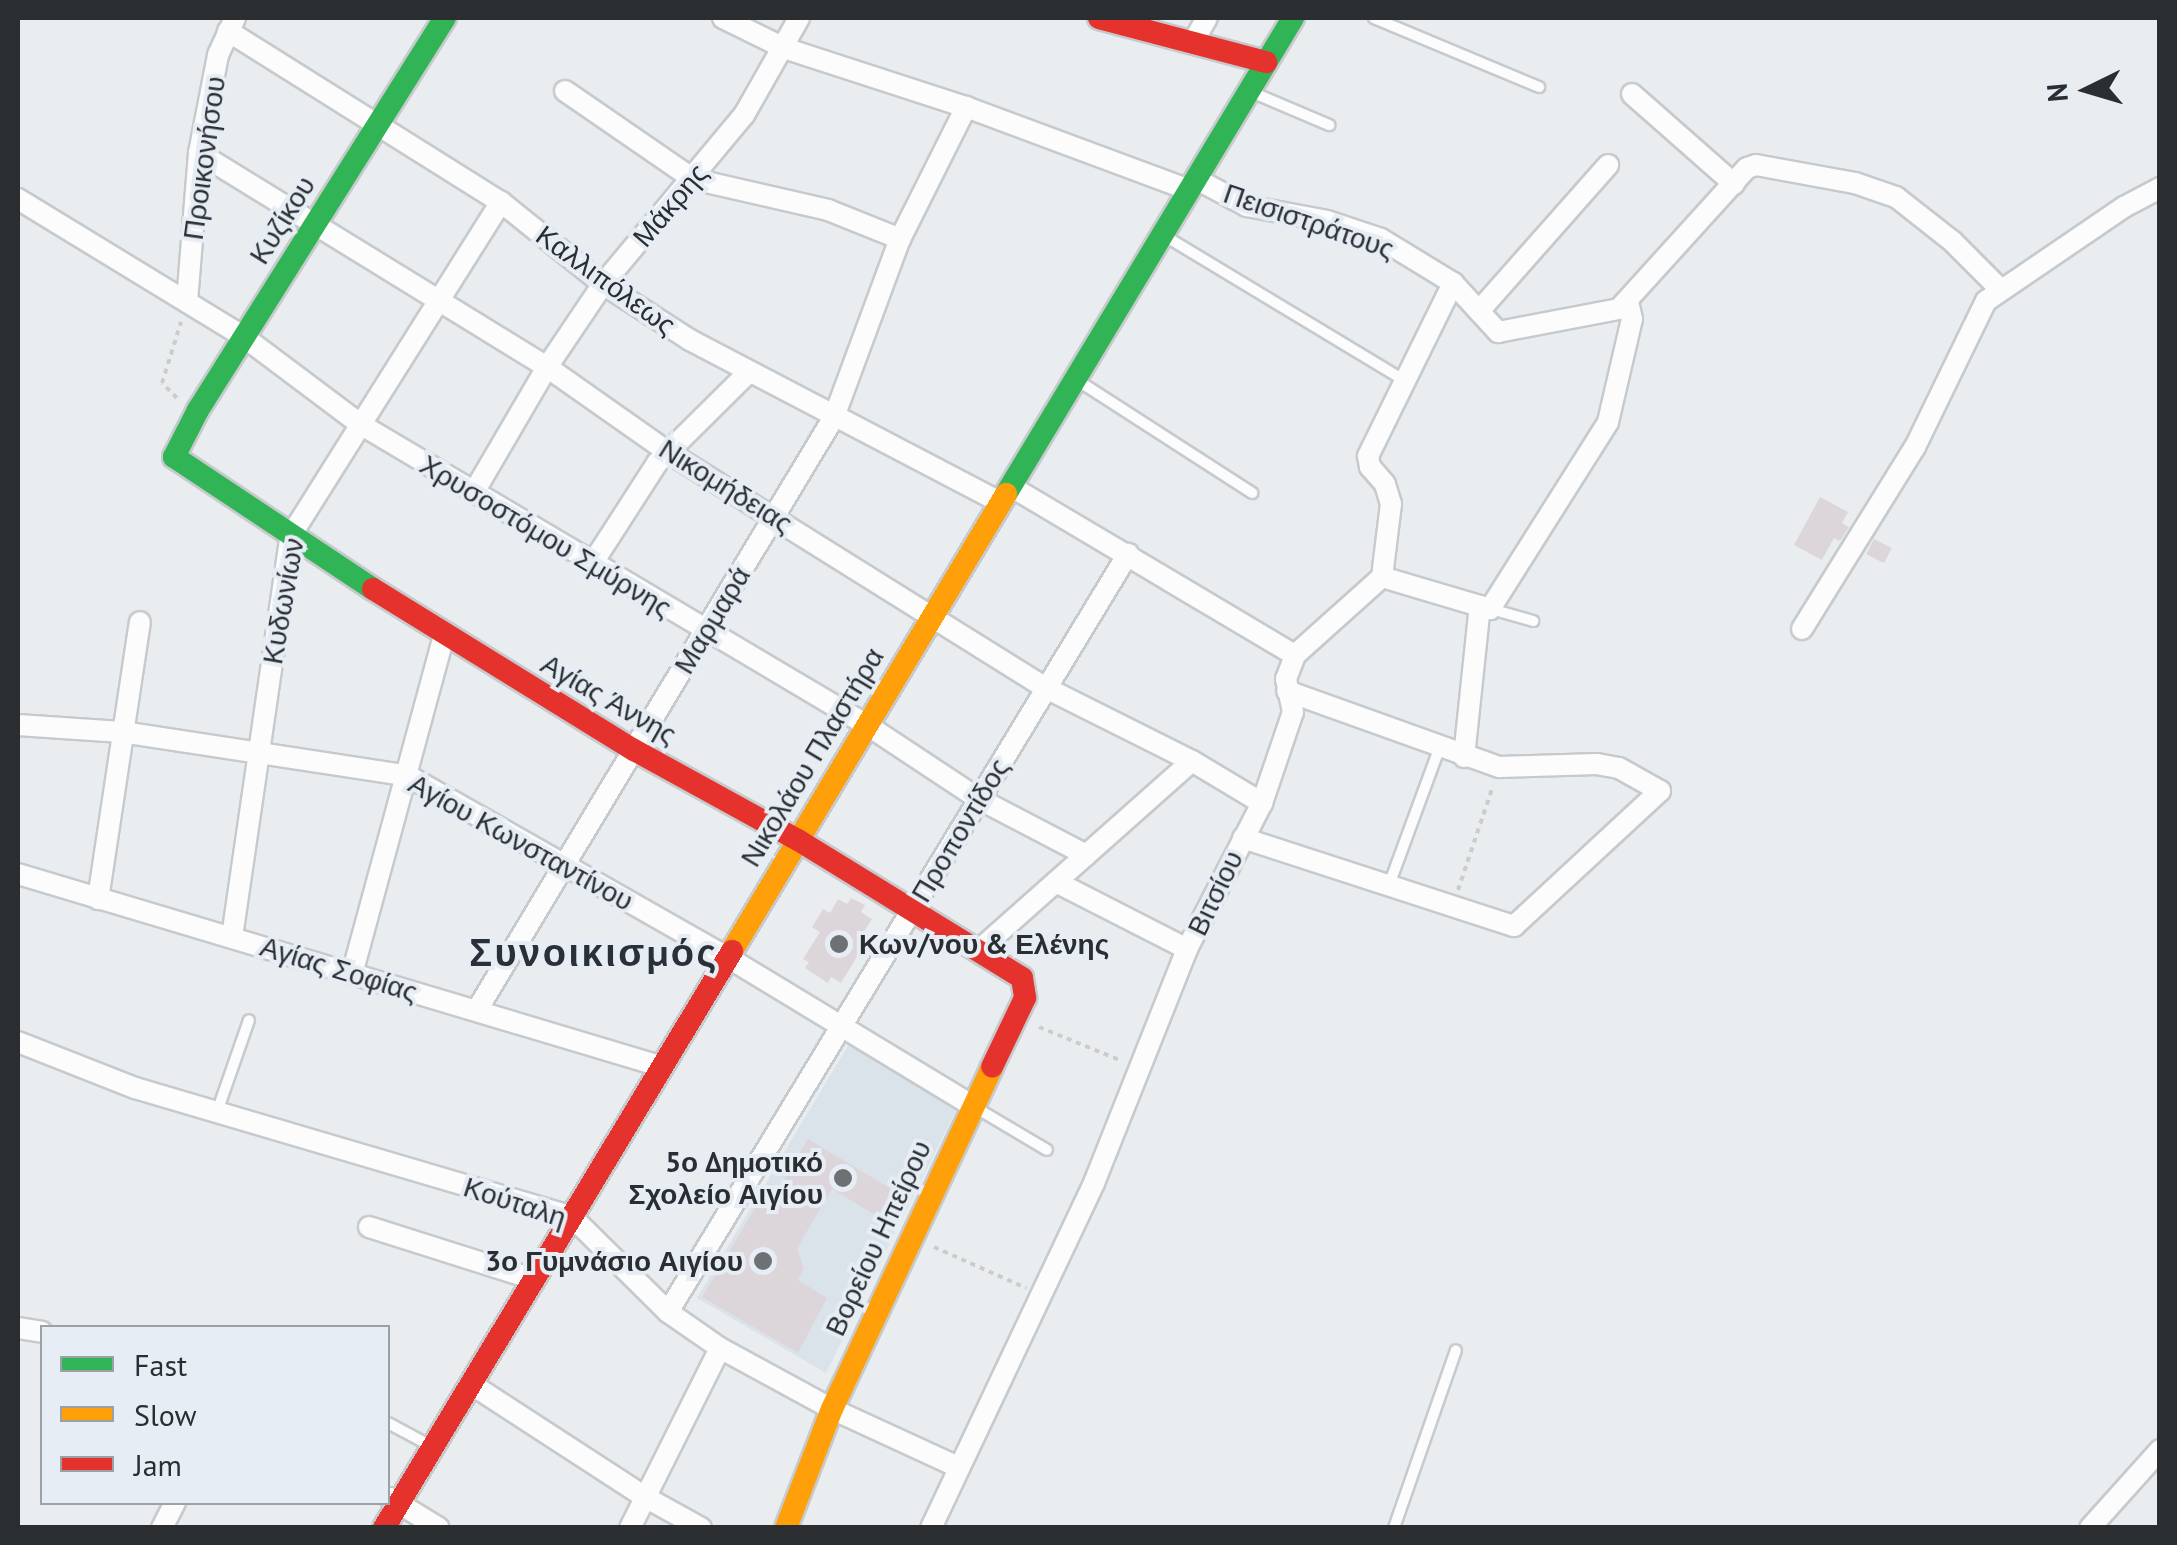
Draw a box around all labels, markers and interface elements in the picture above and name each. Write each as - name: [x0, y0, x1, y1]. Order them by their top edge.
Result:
- north arrow: [2037, 40, 2137, 140]
- street label: Προικονήσου: [176, 74, 232, 242]
- text: N: [2037, 82, 2076, 103]
- street label: Μάκρης: [625, 156, 715, 254]
- street label: Κυζίκου: [242, 170, 322, 270]
- street label: Πεισιστράτους: [1219, 176, 1399, 266]
- street label: Καλλιπόλεως: [530, 218, 682, 342]
- street label: Νικομήδειας: [653, 432, 799, 540]
- street label: Χρυσοστόμου Σμύρνης: [414, 448, 678, 624]
- street label: Κυδωνίων: [255, 535, 311, 667]
- street label: Μαρμαρά: [667, 560, 757, 680]
- street label: Νικολάου Πλαστήρα: [733, 642, 891, 872]
- street label: Αγίας Άννης: [535, 647, 683, 751]
- street label: Προποντίδος: [904, 752, 1016, 908]
- street label: Αγίου Κωνσταντίνου: [403, 766, 639, 918]
- street label: Βιτσίου: [1180, 845, 1250, 941]
- place label: Κων/νου & Ελένης: [859, 927, 1109, 961]
- street label: Αγίας Σοφίας: [256, 929, 422, 1009]
- district label: Συνοικισμός: [469, 929, 719, 975]
- marker: Κων/νου & Ελένης: [828, 933, 850, 955]
- street label: Βορείου Ηπείρου: [818, 1135, 938, 1341]
- place label: 5ο Δημοτικό Σχολείο Αιγίου: [628, 1145, 823, 1211]
- marker: 5ο Δημοτικό Σχολείο Αιγίου: [832, 1167, 854, 1189]
- street label: Κούταλη: [460, 1170, 570, 1234]
- place label: 3ο Γυμνάσιο Αιγίου: [485, 1244, 743, 1278]
- marker: 3ο Γυμνάσιο Αιγίου: [752, 1250, 774, 1272]
- legend: [40, 1325, 390, 1505]
- text: Fast: [134, 1345, 187, 1384]
- text: Slow: [134, 1395, 197, 1434]
- text: Jam: [134, 1445, 182, 1484]

